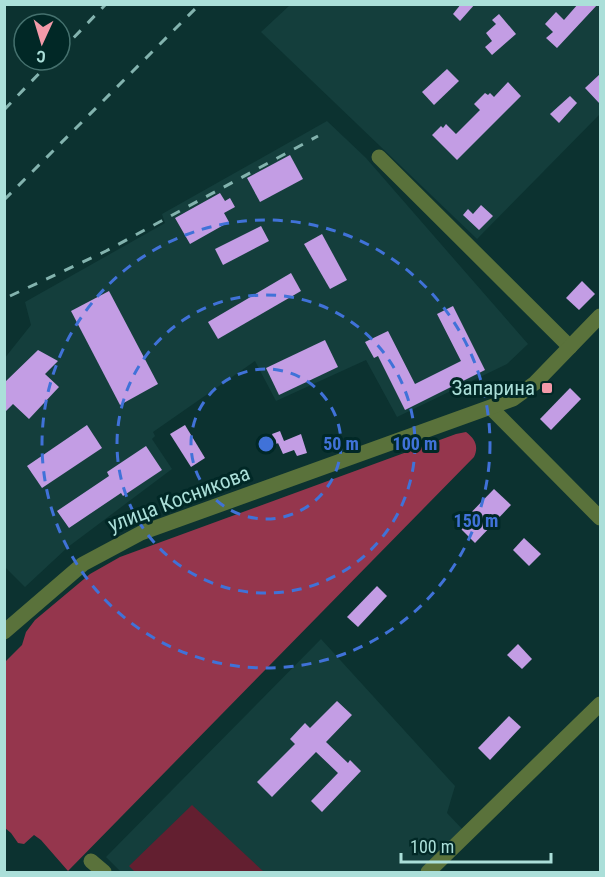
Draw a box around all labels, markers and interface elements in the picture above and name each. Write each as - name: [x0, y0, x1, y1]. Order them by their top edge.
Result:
- north arrow: [12, 12, 72, 72]
- text: С: [36, 47, 46, 66]
- place label: Запарина: [452, 376, 535, 400]
- marker: Запарина: [540, 381, 554, 395]
- text: 50 m: [323, 433, 359, 454]
- text: 100 m: [393, 433, 437, 454]
- centre of rings: [256, 434, 276, 454]
- street label: улица Косникова: [105, 461, 253, 537]
- text: 150 m: [454, 510, 498, 531]
- scale bar: [401, 826, 551, 864]
- text: 100 m: [410, 836, 454, 857]

